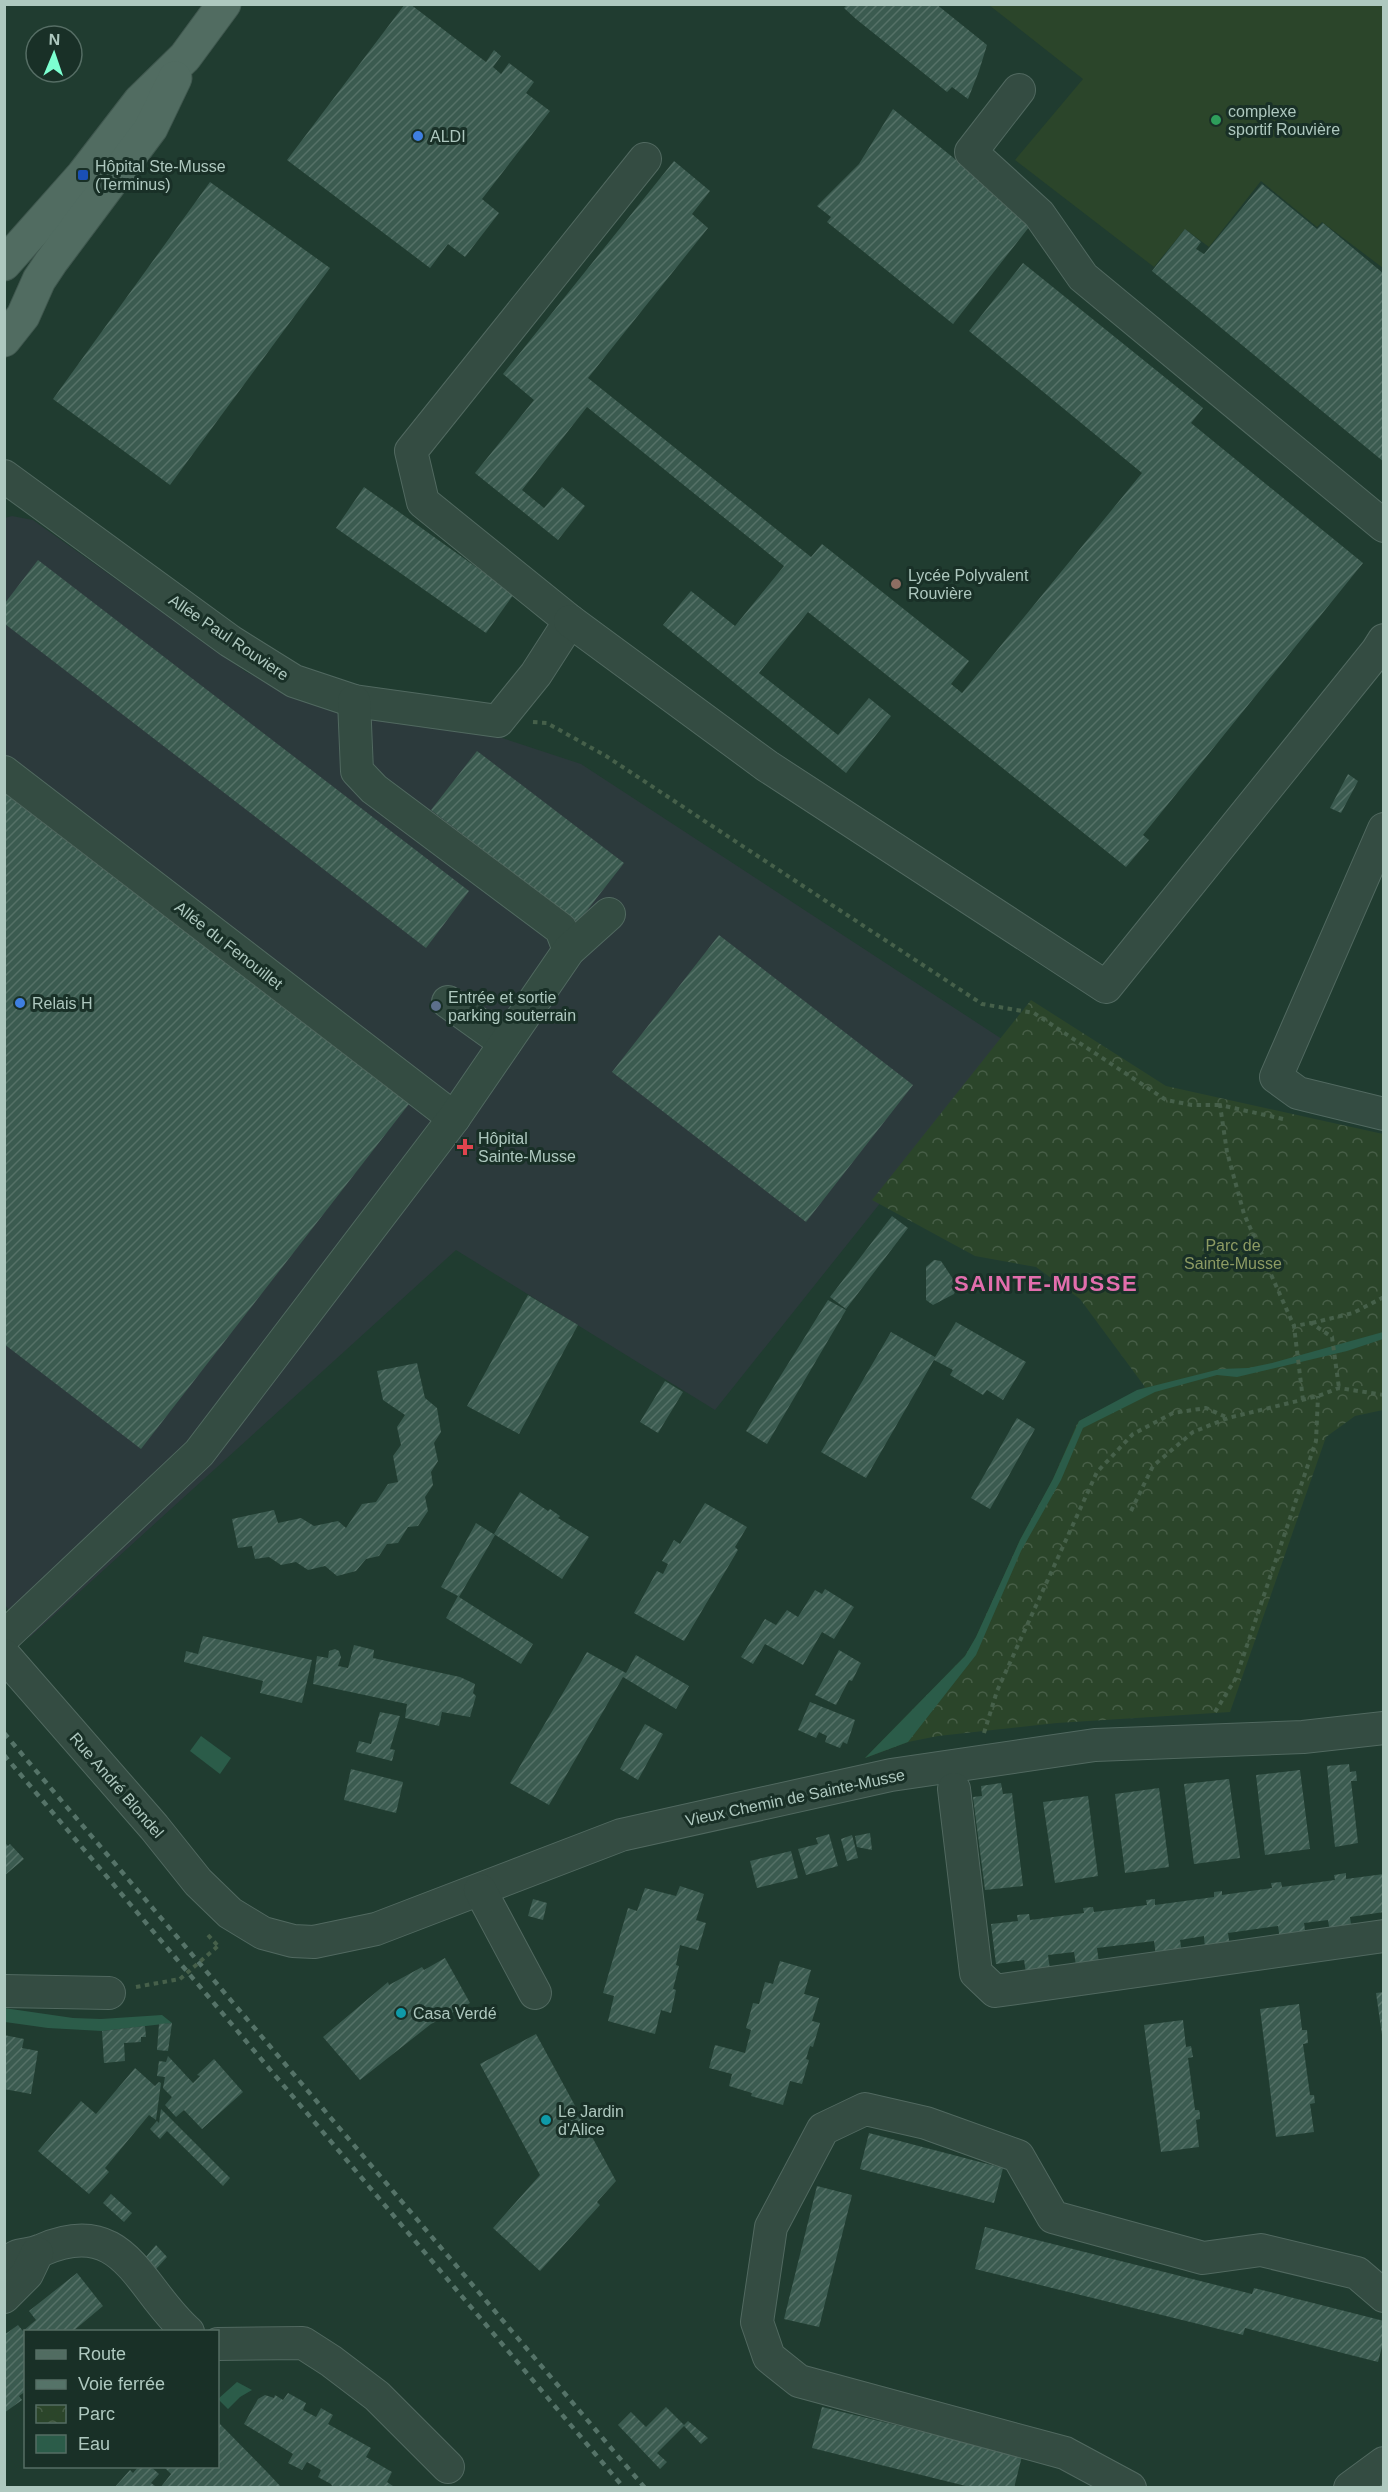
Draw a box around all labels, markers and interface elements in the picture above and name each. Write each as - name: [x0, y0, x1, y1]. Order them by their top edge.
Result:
- north arrow: [24, 24, 84, 84]
- text: N: [48, 31, 61, 48]
- place label: complexe sportif Rouvière: [1228, 103, 1340, 138]
- marker: complexe sportif Rouvière: [1209, 113, 1223, 127]
- place label: ALDI: [430, 128, 466, 145]
- marker: ALDI: [411, 129, 425, 143]
- place label: Hôpital Ste-Musse (Terminus): [95, 158, 226, 193]
- marker: Hôpital Ste-Musse (Terminus): [76, 168, 90, 182]
- place label: Lycée Polyvalent Rouvière: [908, 567, 1029, 602]
- marker: Lycée Polyvalent Rouvière: [889, 577, 903, 591]
- street label: Allée Paul Rouviere: [166, 591, 292, 684]
- street label: Allée du Fenouillet: [172, 898, 286, 993]
- place label: Entrée et sortie parking souterrain: [448, 989, 576, 1024]
- place label: Relais H: [32, 995, 92, 1012]
- marker: Relais H: [13, 996, 27, 1010]
- marker: Entrée et sortie parking souterrain: [429, 999, 443, 1013]
- place label: Hôpital Sainte-Musse: [478, 1130, 576, 1165]
- marker: Hôpital Sainte-Musse: [456, 1138, 474, 1156]
- park label: Parc de Sainte-Musse: [1184, 1237, 1282, 1272]
- district label: SAINTE-MUSSE: [954, 1271, 1138, 1296]
- street label: Rue André Blondel: [66, 1729, 167, 1841]
- street label: Vieux Chemin de Sainte-Musse: [684, 1766, 906, 1829]
- place label: Casa Verdé: [413, 2005, 497, 2022]
- marker: Casa Verdé: [394, 2006, 408, 2020]
- place label: Le Jardin d'Alice: [558, 2103, 624, 2138]
- marker: Le Jardin d'Alice: [539, 2113, 553, 2127]
- legend: [24, 2330, 219, 2468]
- text: Route: [78, 2344, 126, 2364]
- text: Voie ferrée: [78, 2374, 165, 2394]
- text: Parc: [78, 2404, 115, 2424]
- text: Eau: [78, 2434, 110, 2454]

